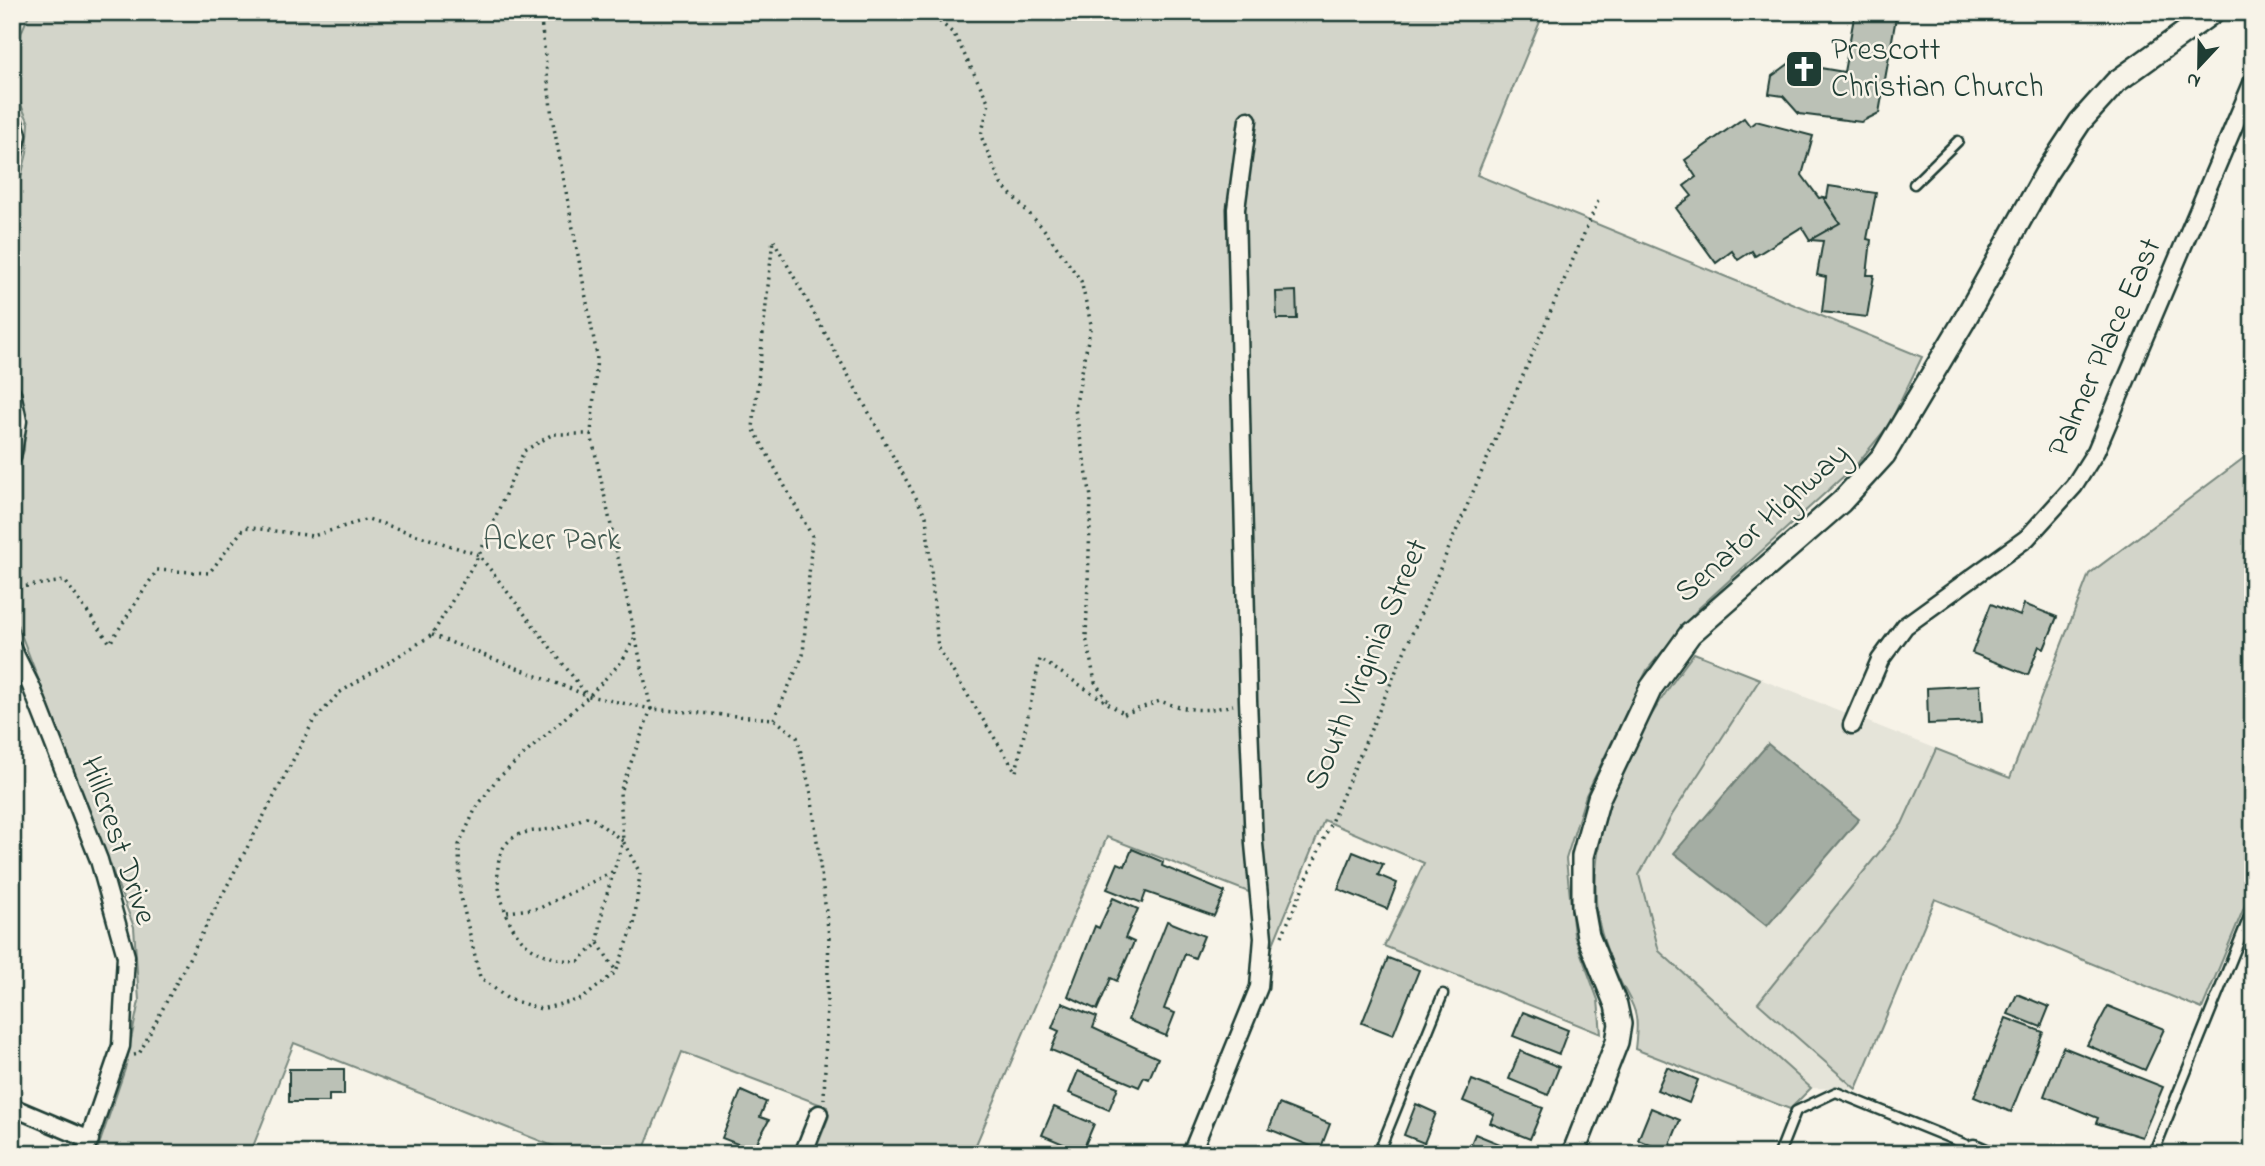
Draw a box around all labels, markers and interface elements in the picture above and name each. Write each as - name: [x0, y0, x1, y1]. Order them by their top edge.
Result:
- place label: Prescott Christian Church: [1831, 28, 2044, 112]
- north arrow: [2164, 32, 2234, 102]
- church icon: Prescott Christian Church: [1783, 48, 1825, 90]
- text: N: [2182, 64, 2205, 94]
- street label: Palmer Place East: [2037, 230, 2176, 465]
- street label: Senator Highway: [1665, 432, 1861, 616]
- park label: Acker Park: [483, 518, 622, 565]
- street label: South Virginia Street: [1294, 532, 1442, 798]
- street label: Hillcrest Drive: [66, 750, 168, 932]

